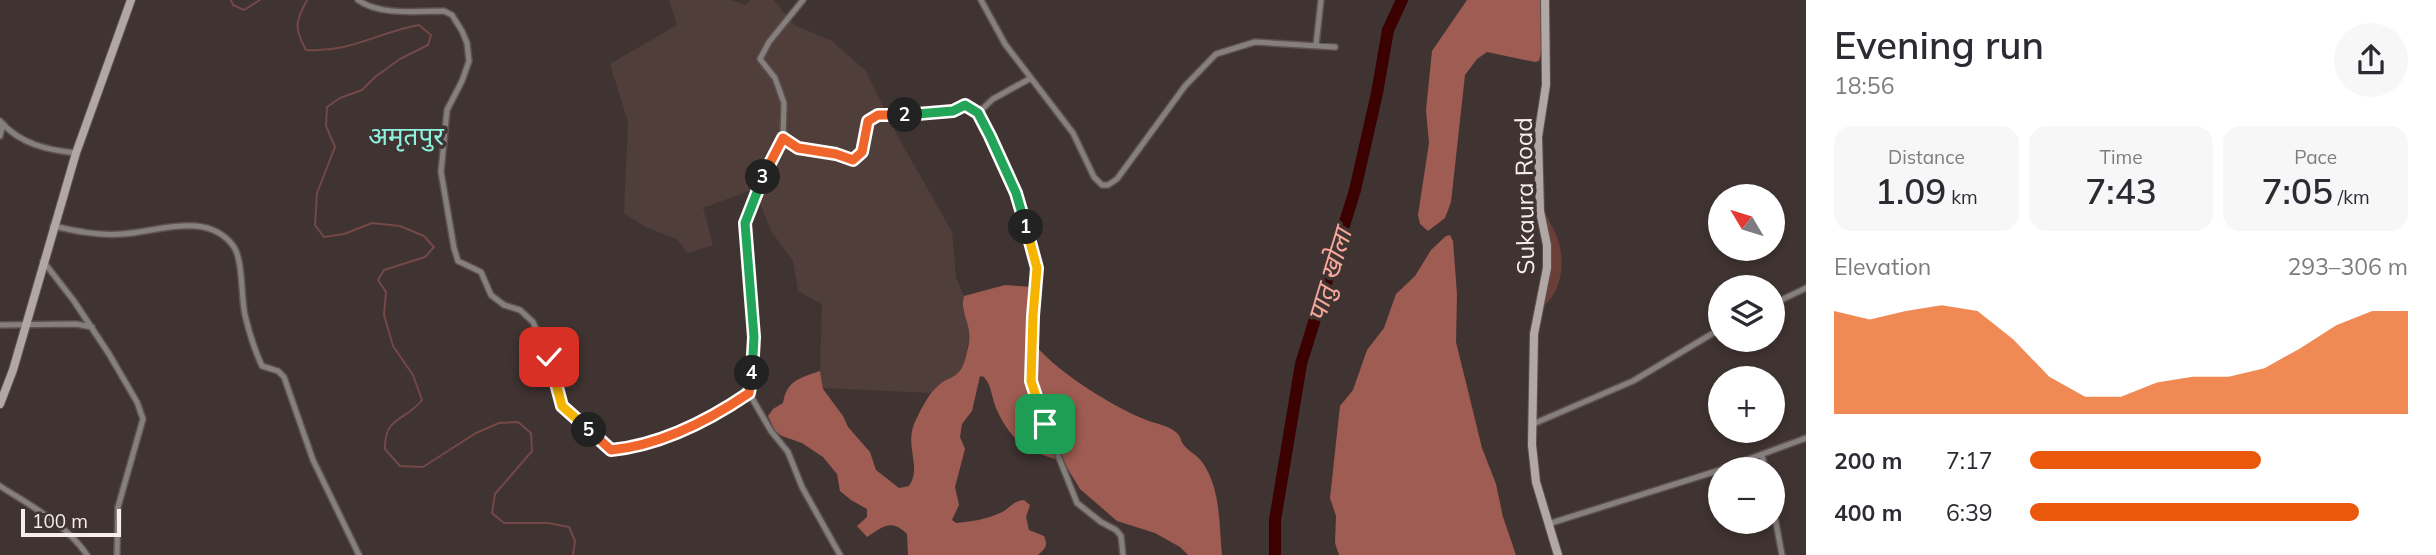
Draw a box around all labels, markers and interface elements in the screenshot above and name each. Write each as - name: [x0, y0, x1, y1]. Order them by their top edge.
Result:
- text: Evening run: [1834, 21, 2044, 69]
- button: share: [2334, 23, 2408, 97]
- text: 18:56: [1834, 71, 1894, 100]
- pin: 2: [888, 97, 922, 132]
- text: 2: [899, 102, 910, 126]
- street label: Sukaura Road: [1508, 117, 1540, 275]
- district label: अमृतपुर: [368, 119, 445, 152]
- text: Distance: [1888, 145, 1965, 169]
- text: Time: [2099, 145, 2143, 169]
- text: Pace: [2294, 145, 2337, 169]
- pin: 3: [746, 160, 780, 194]
- text: 3: [757, 164, 768, 188]
- text: 1.09: [1875, 169, 1946, 213]
- text: 7:43: [2085, 169, 2157, 213]
- text: 7:05: [2262, 169, 2333, 213]
- north arrow: [1708, 184, 1785, 261]
- map controls: [1708, 184, 1785, 534]
- text: km: [1946, 185, 1978, 209]
- text: /km: [2333, 185, 2370, 209]
- pin: 1: [1009, 210, 1044, 244]
- text: 1: [1020, 214, 1031, 238]
- water label: पातु खोला: [1299, 219, 1360, 325]
- text: Elevation: [1834, 252, 1931, 281]
- text: 293–306 m: [2287, 252, 2408, 281]
- button: layers: [1708, 275, 1785, 352]
- pin: [519, 327, 579, 387]
- icon: check: [530, 338, 568, 376]
- pin: 4: [734, 356, 770, 390]
- text: 4: [746, 360, 757, 384]
- button: +: [1708, 366, 1785, 443]
- pin: [1015, 394, 1075, 454]
- icon: arrive: [1026, 405, 1064, 443]
- pin: 5: [572, 412, 606, 448]
- text: 5: [583, 417, 594, 441]
- text: 200 m: [1834, 446, 1902, 475]
- text: 7:17: [1946, 446, 1993, 475]
- button: −: [1708, 457, 1785, 534]
- text: 400 m: [1834, 498, 1902, 527]
- text: 6:39: [1946, 498, 1993, 527]
- scale bar: [21, 506, 121, 538]
- text: 100 m: [32, 509, 88, 533]

